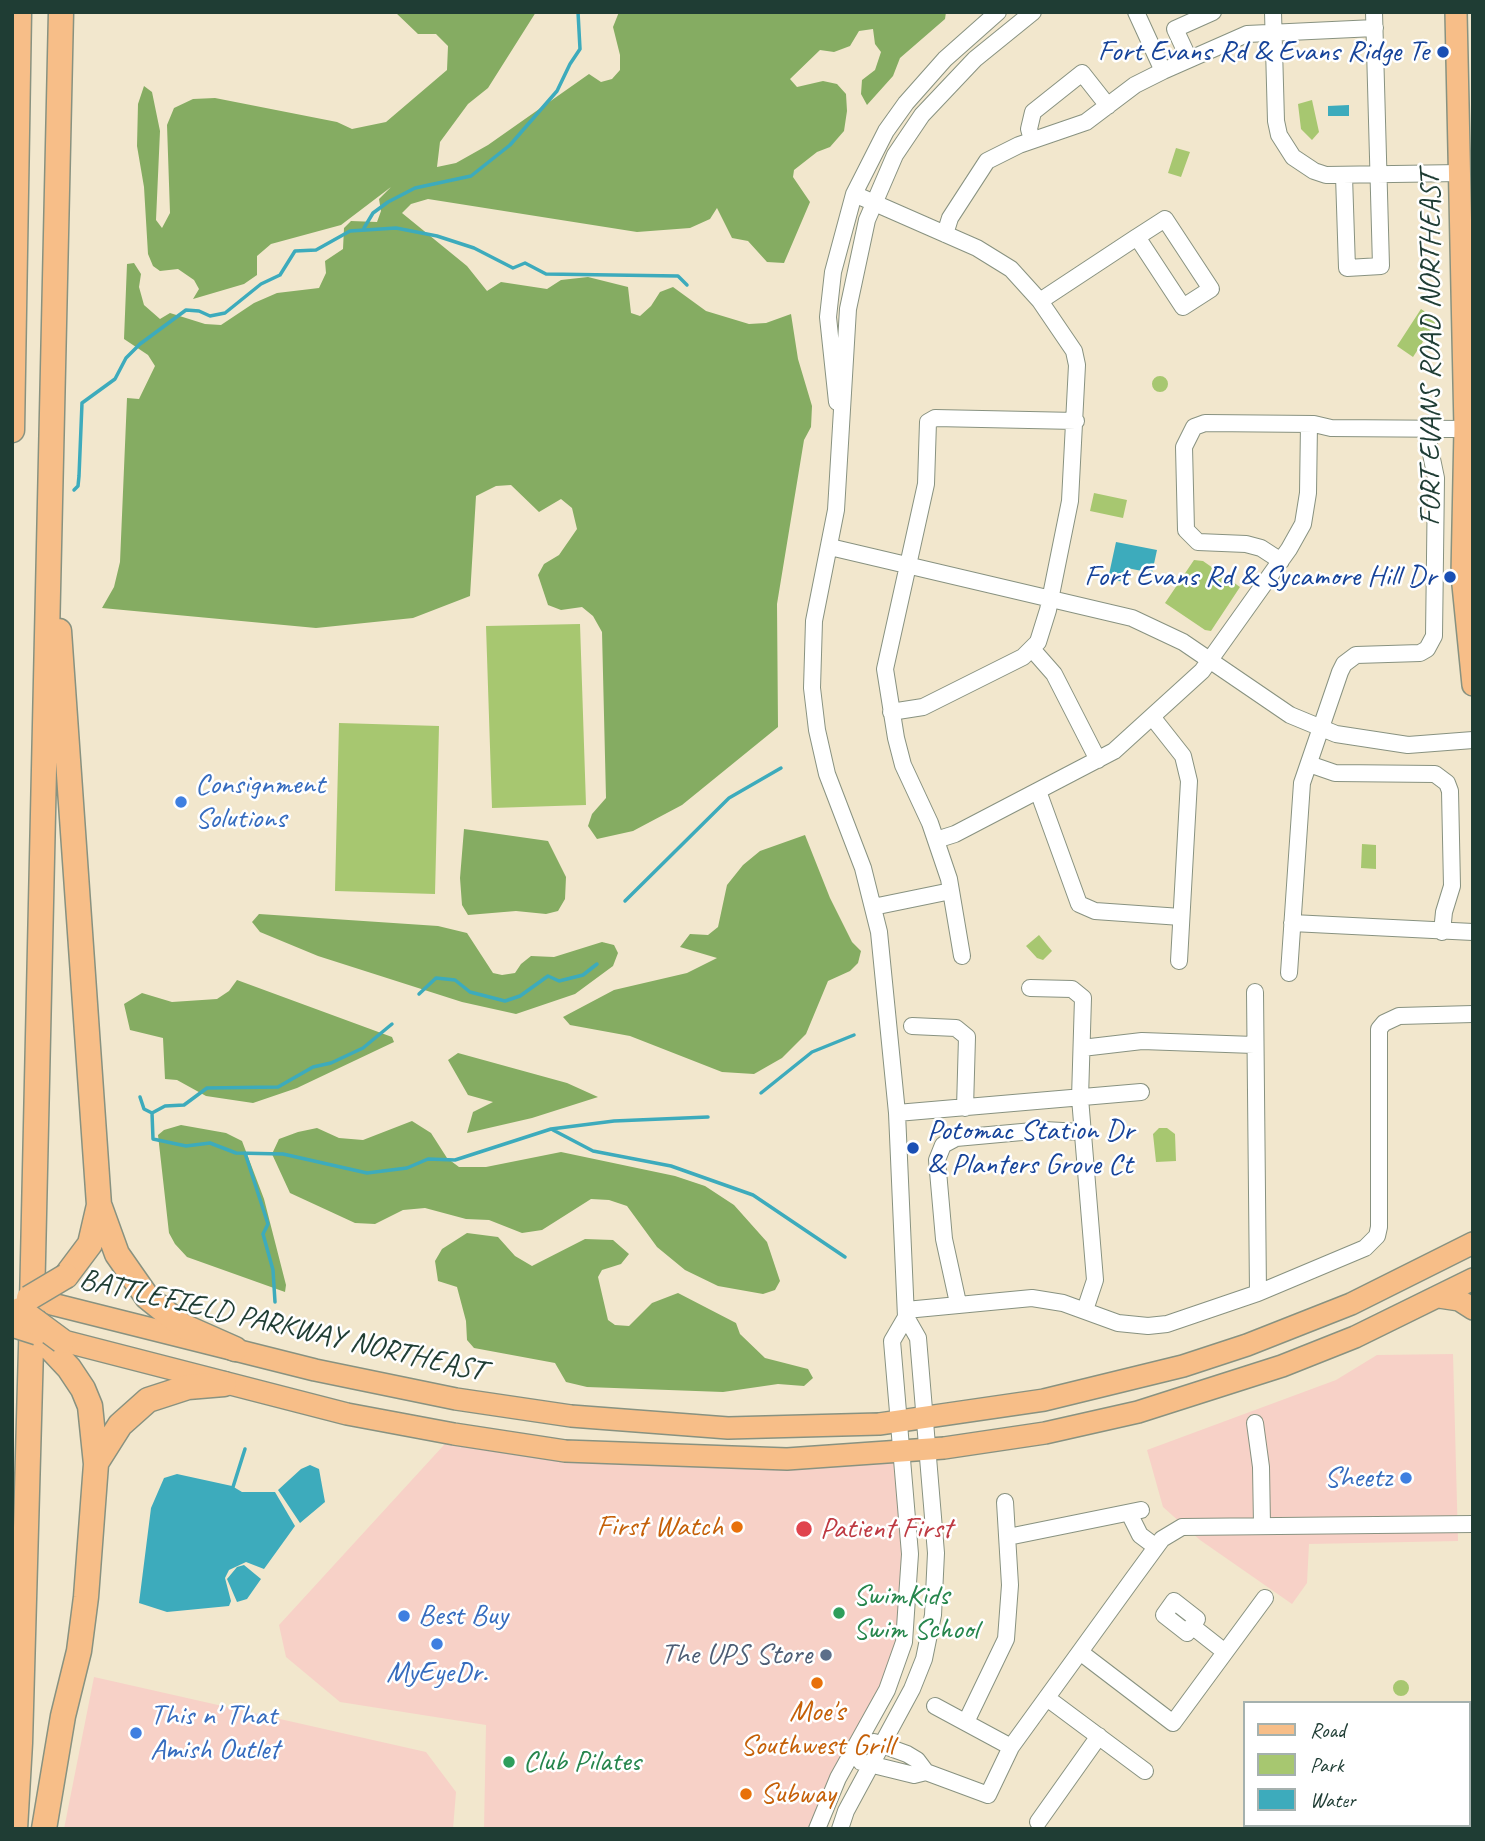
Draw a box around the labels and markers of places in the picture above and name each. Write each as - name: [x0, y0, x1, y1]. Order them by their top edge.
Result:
- place label: Fort Evans Rd & Evans Ridge Te: [1098, 34, 1429, 70]
- marker: Fort Evans Rd & Evans Ridge Te: [1435, 44, 1451, 60]
- place label: Fort Evans Rd & Sycamore Hill Dr: [1084, 559, 1436, 595]
- marker: Fort Evans Rd & Sycamore Hill Dr: [1442, 569, 1458, 585]
- place label: Consignment Solutions: [195, 767, 325, 838]
- marker: Consignment Solutions: [173, 794, 189, 810]
- place label: Potomac Station Dr & Planters Grove Ct: [927, 1113, 1134, 1184]
- marker: Potomac Station Dr & Planters Grove Ct: [905, 1140, 921, 1156]
- place label: Sheetz: [1324, 1460, 1392, 1496]
- marker: Sheetz: [1398, 1470, 1414, 1486]
- place label: First Watch: [596, 1509, 723, 1545]
- place label: Patient First: [820, 1511, 952, 1547]
- marker: First Watch: [729, 1519, 745, 1535]
- marker: Patient First: [794, 1519, 814, 1539]
- place label: SwimKids Swim School: [853, 1578, 978, 1648]
- place label: Best Buy: [418, 1598, 508, 1634]
- marker: SwimKids Swim School: [831, 1605, 847, 1621]
- marker: Best Buy: [396, 1608, 412, 1624]
- marker: MyEyeDr.: [429, 1636, 445, 1652]
- place label: The UPS Store: [661, 1637, 812, 1673]
- marker: The UPS Store: [818, 1647, 834, 1663]
- place label: MyEyeDr.: [386, 1655, 488, 1691]
- marker: Moe's Southwest Grill: [809, 1675, 825, 1691]
- place label: Moe's Southwest Grill: [740, 1694, 894, 1764]
- place label: This n' That Amish Outlet: [150, 1698, 279, 1768]
- marker: This n' That Amish Outlet: [128, 1725, 144, 1741]
- place label: Club Pilates: [523, 1744, 641, 1780]
- marker: Club Pilates: [501, 1754, 517, 1770]
- place label: Subway: [760, 1776, 836, 1812]
- marker: Subway: [738, 1786, 754, 1802]

